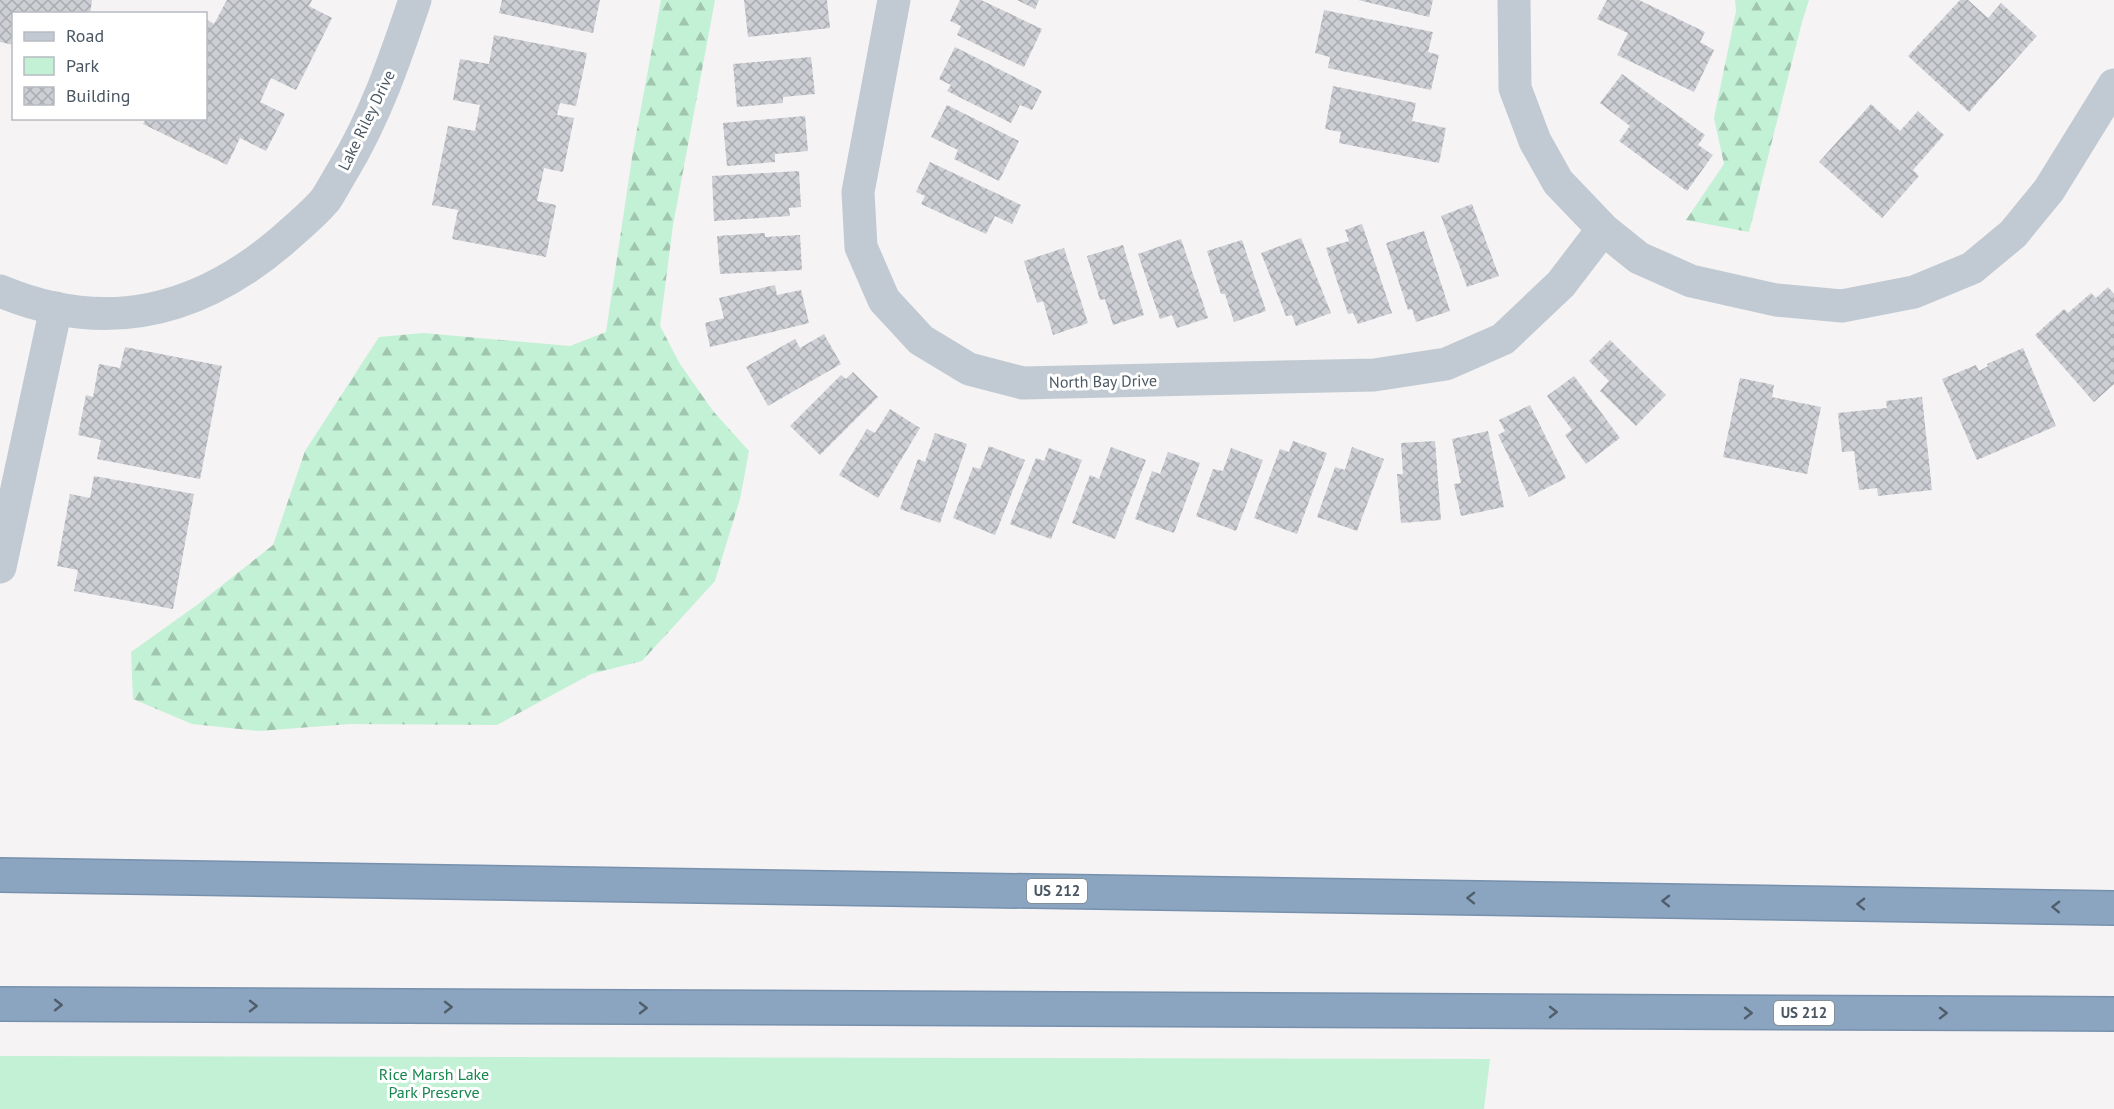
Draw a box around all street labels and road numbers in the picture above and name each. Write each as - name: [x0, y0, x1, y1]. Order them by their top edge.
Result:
- street label: Lake Riley Drive: [333, 67, 399, 173]
- street label: North Bay Drive: [1049, 370, 1157, 392]
- road number: US 212: [1027, 879, 1087, 903]
- road number: US 212: [1774, 1001, 1834, 1025]

